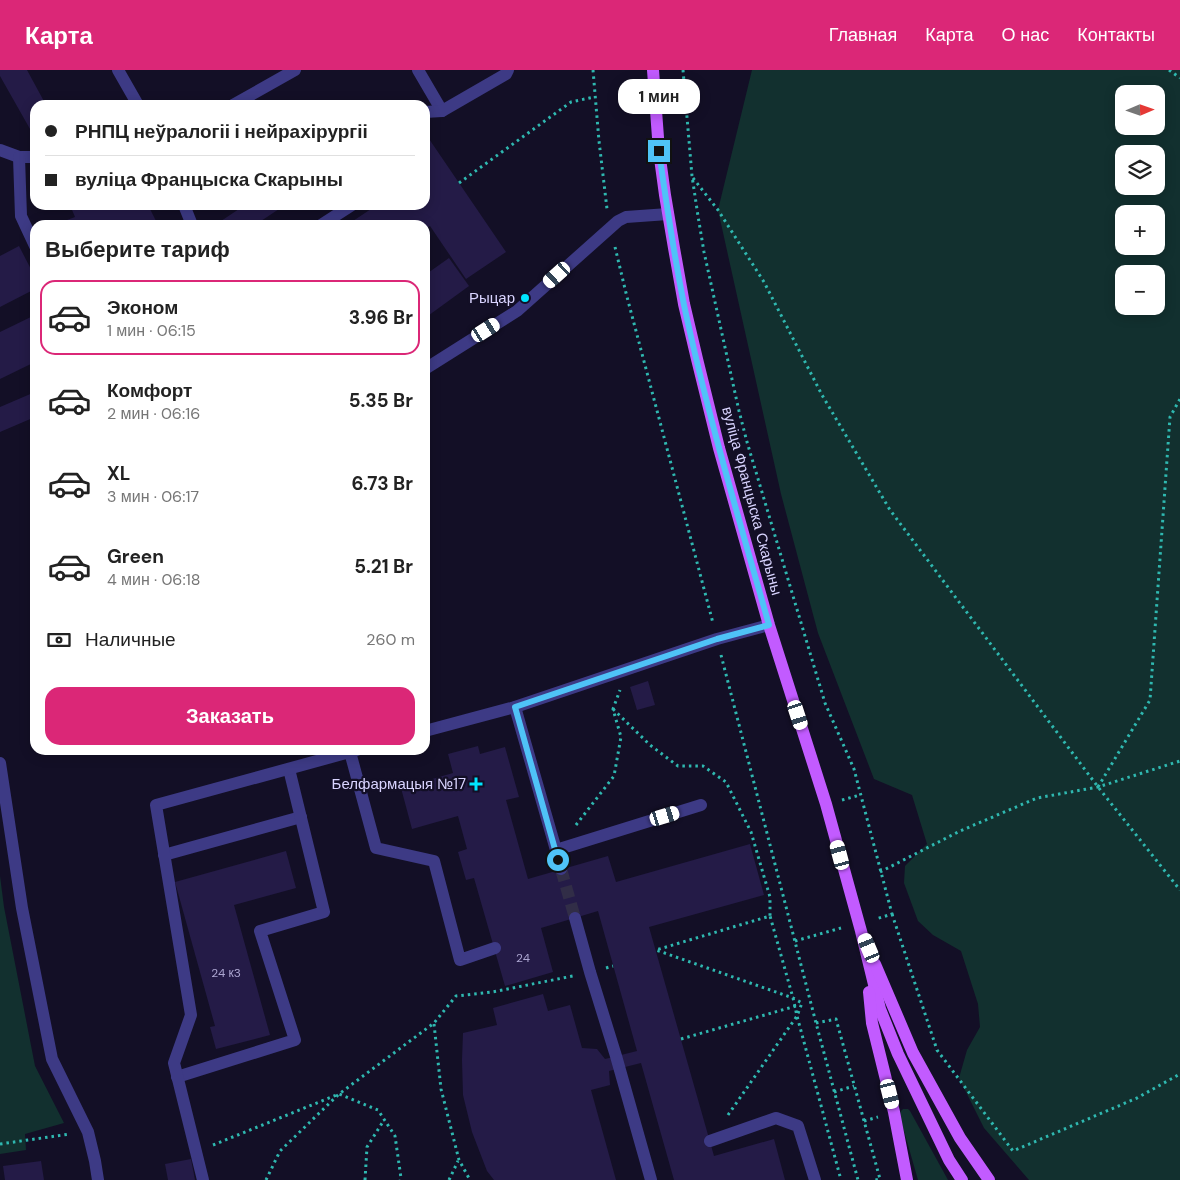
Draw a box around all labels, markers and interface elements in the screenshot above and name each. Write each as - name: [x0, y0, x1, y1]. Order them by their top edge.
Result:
- text: Карта: [25, 20, 93, 51]
- text: Главная: [829, 23, 897, 47]
- text: Карта: [925, 23, 974, 47]
- text: О нас: [1002, 23, 1049, 47]
- text: Контакты: [1077, 23, 1155, 47]
- callout: 1 мин: [618, 78, 700, 114]
- north arrow: [1115, 85, 1165, 135]
- map controls: [1115, 85, 1165, 315]
- text: 1 мин: [639, 86, 679, 107]
- text: РНПЦ неўралогіі і нейрахірургіі: [75, 119, 368, 144]
- route end: [648, 140, 670, 162]
- button: layers: [1115, 145, 1165, 195]
- text: вуліца Францыска Скарыны: [75, 167, 343, 192]
- button: +: [1115, 205, 1165, 255]
- text: Выберите тариф: [45, 235, 230, 264]
- car: [540, 259, 573, 291]
- button: −: [1115, 265, 1165, 315]
- place label: Рыцар: [469, 288, 515, 308]
- marker: Рыцар: [519, 292, 531, 304]
- icon: car: [47, 295, 92, 340]
- text: Эконом: [107, 295, 178, 320]
- text: 3.96 Br: [349, 305, 413, 330]
- car: [469, 316, 502, 344]
- text: 1 мин · 06:15: [107, 320, 196, 341]
- icon: car: [47, 378, 92, 423]
- text: Комфорт: [107, 378, 192, 403]
- text: 5.35 Br: [349, 388, 413, 413]
- text: 2 мин · 06:16: [107, 403, 200, 424]
- street label: вуліца Францыска Скарыны: [717, 404, 787, 598]
- icon: car: [47, 461, 92, 506]
- text: XL: [107, 461, 130, 486]
- text: 6.73 Br: [352, 471, 413, 496]
- text: 3 мин · 06:17: [107, 486, 199, 507]
- icon: car: [47, 544, 92, 589]
- text: Green: [107, 544, 164, 569]
- text: 5.21 Br: [354, 554, 413, 579]
- text: 4 мин · 06:18: [107, 569, 200, 590]
- icon: cash: [45, 626, 73, 654]
- text: Наличные: [85, 627, 176, 652]
- text: 260 m: [366, 629, 415, 650]
- button: Заказать: [45, 687, 415, 745]
- car: [786, 698, 809, 732]
- place label: Белфармацыя №17: [332, 774, 466, 794]
- marker: Белфармацыя №17: [470, 778, 482, 790]
- car: [648, 804, 681, 828]
- car: [828, 839, 851, 871]
- route start: [547, 849, 569, 871]
- car: [856, 931, 881, 965]
- house number: 24: [516, 950, 530, 966]
- house number: 24 к3: [211, 965, 241, 981]
- car: [879, 1078, 900, 1110]

